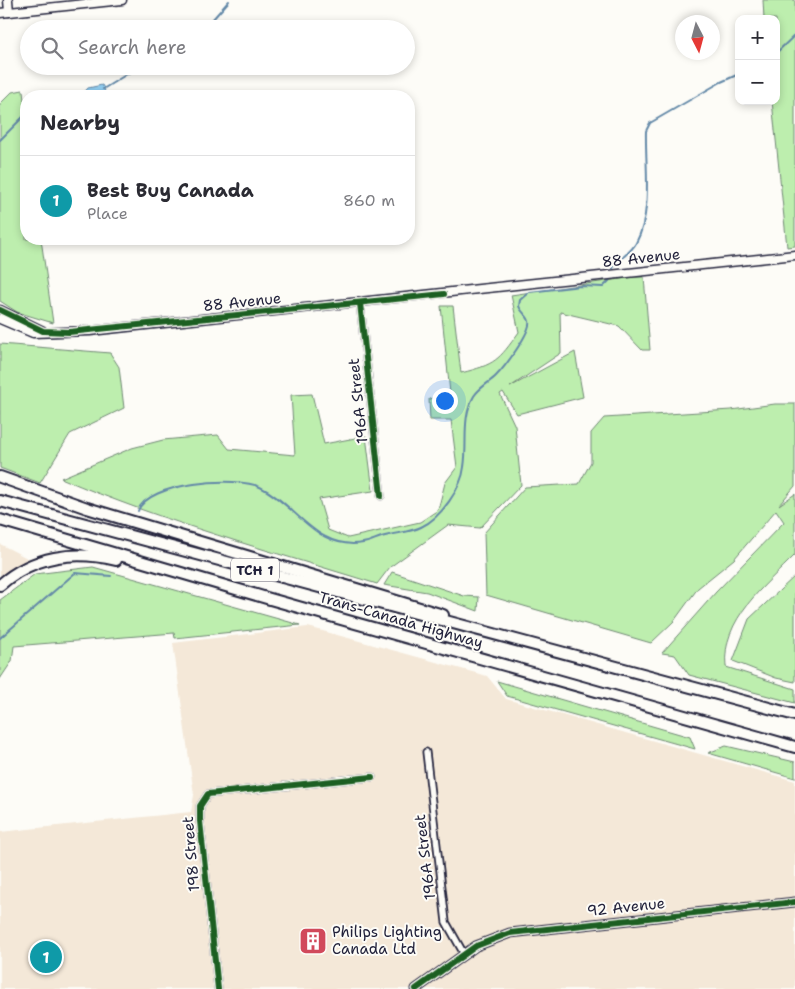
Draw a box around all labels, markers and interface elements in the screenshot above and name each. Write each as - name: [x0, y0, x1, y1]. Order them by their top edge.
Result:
- north arrow: [675, 15, 720, 60]
- map controls: [735, 15, 780, 105]
- button: +: [735, 15, 780, 60]
- search box: [20, 20, 415, 75]
- icon: search: [38, 34, 66, 62]
- text: Search here: [78, 35, 187, 60]
- button: −: [735, 60, 780, 105]
- text: Nearby: [40, 109, 120, 137]
- text: Best Buy Canada: [87, 178, 254, 203]
- text: 1: [52, 190, 60, 211]
- text: 860 m: [343, 190, 395, 211]
- text: Place: [87, 203, 128, 224]
- street label: 88 Avenue: [601, 244, 681, 272]
- street label: 88 Avenue: [202, 288, 282, 316]
- street label: 196A Street: [344, 357, 372, 445]
- your location: [432, 388, 458, 414]
- road number: TCH 1: [231, 558, 279, 582]
- street label: Trans-Canada Highway: [317, 587, 485, 653]
- street label: 196A Street: [410, 813, 440, 901]
- street label: 198 Street: [178, 815, 204, 893]
- street label: 92 Avenue: [586, 893, 666, 921]
- place label: Philips Lighting Canada Ltd: [332, 922, 442, 959]
- building icon: Philips Lighting Canada Ltd: [298, 926, 328, 956]
- pin: 1: [30, 938, 62, 976]

